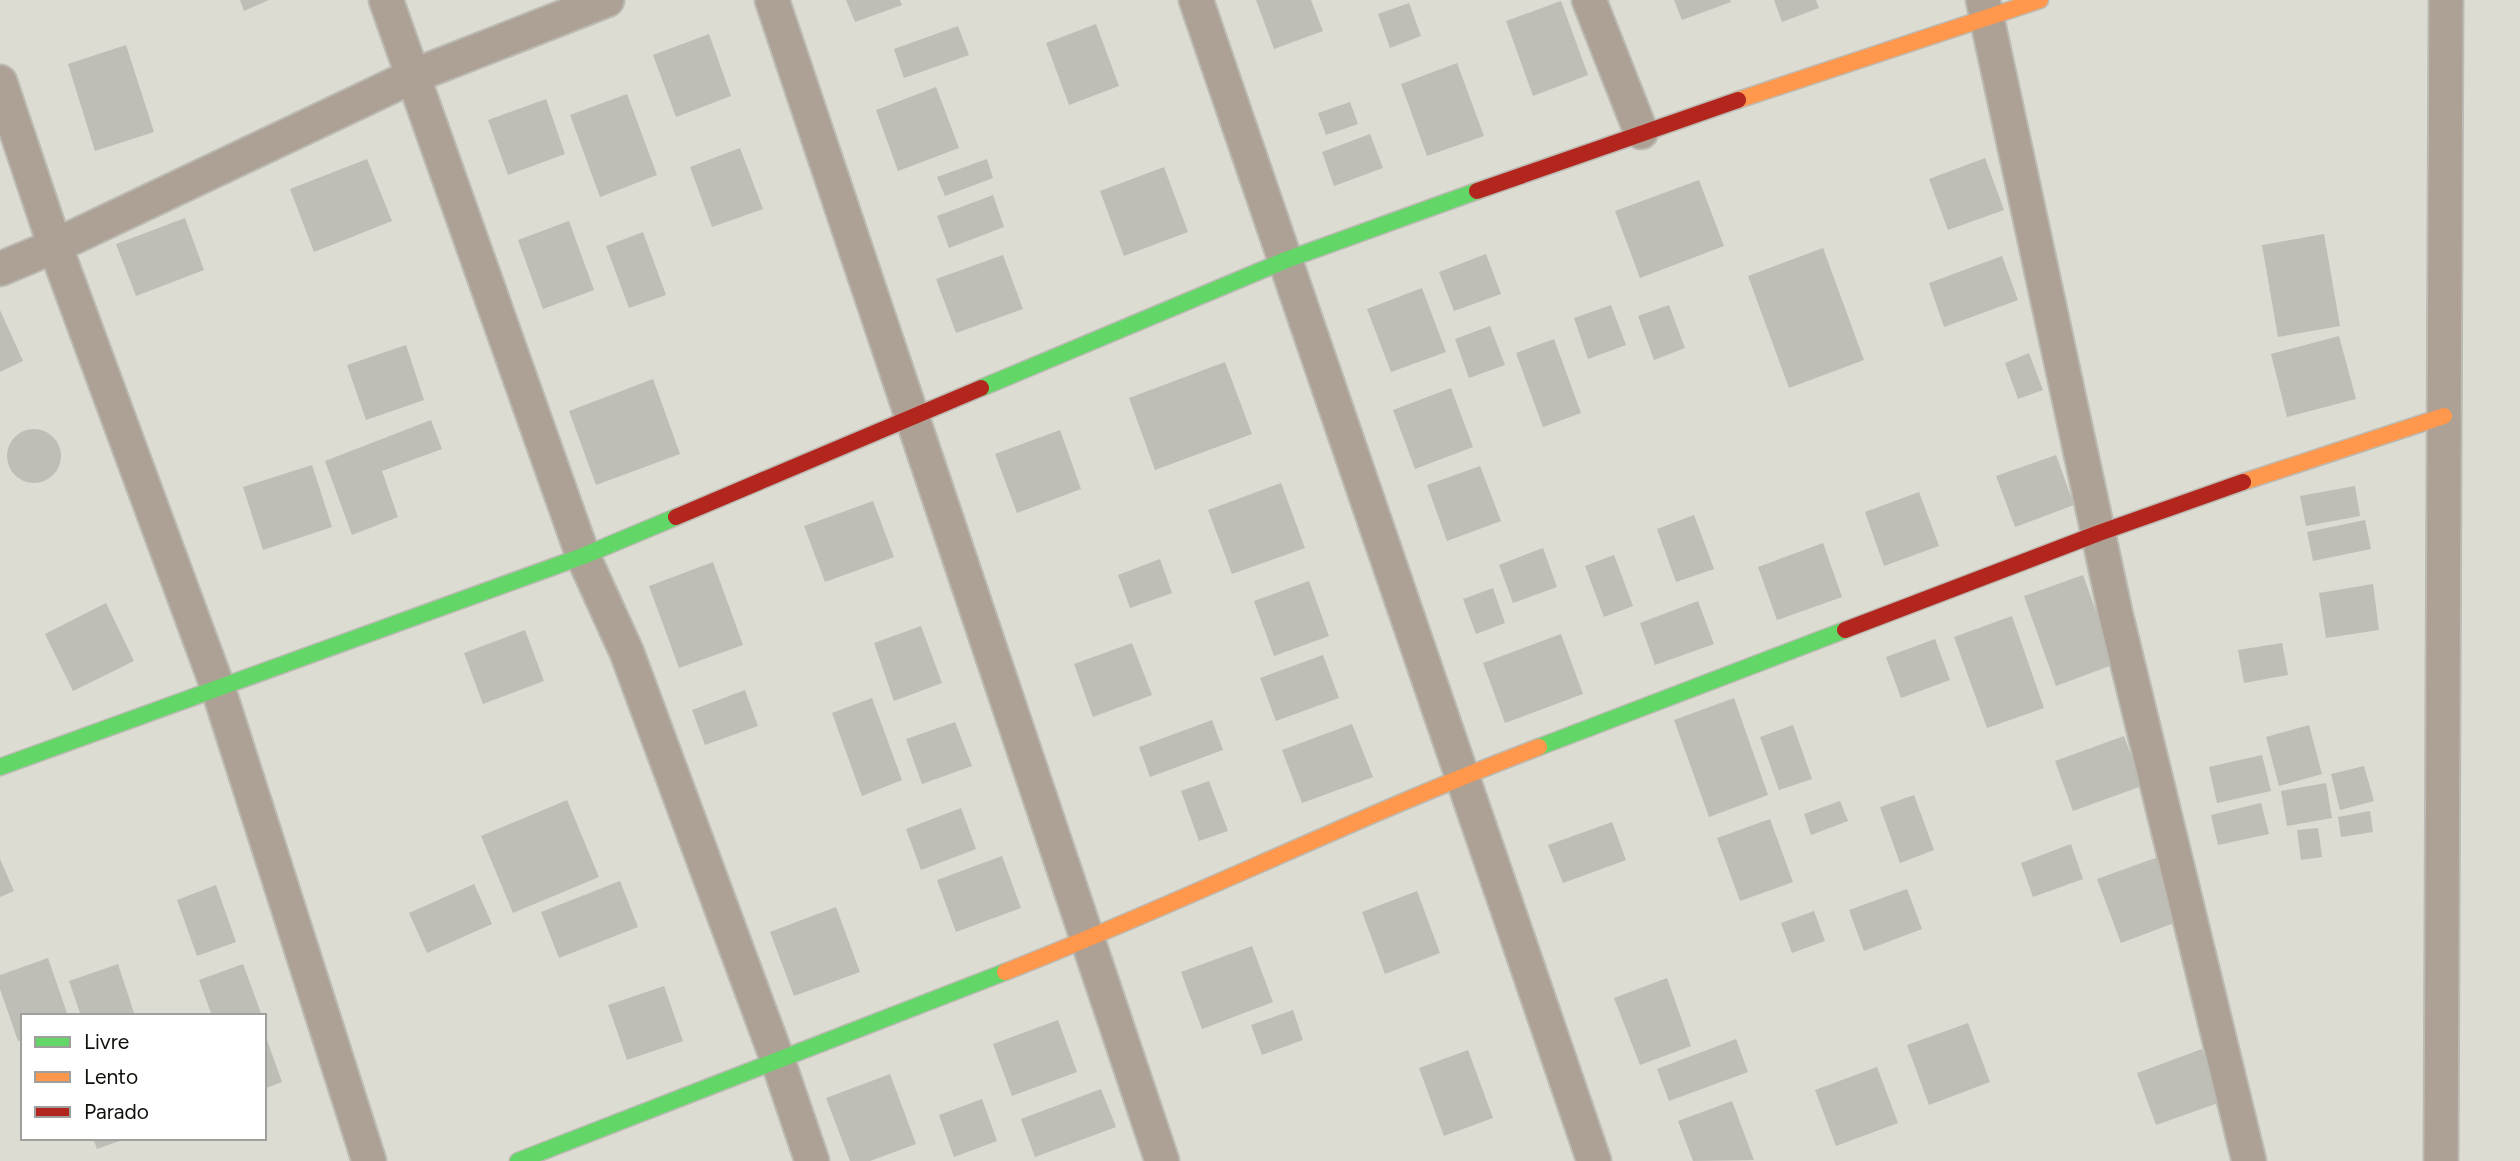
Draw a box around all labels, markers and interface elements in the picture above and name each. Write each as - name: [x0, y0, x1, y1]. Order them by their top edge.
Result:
- legend: [21, 1014, 266, 1140]
- text: Livre: [84, 1029, 129, 1054]
- text: Lento: [84, 1064, 138, 1089]
- text: Parado: [84, 1099, 149, 1124]

